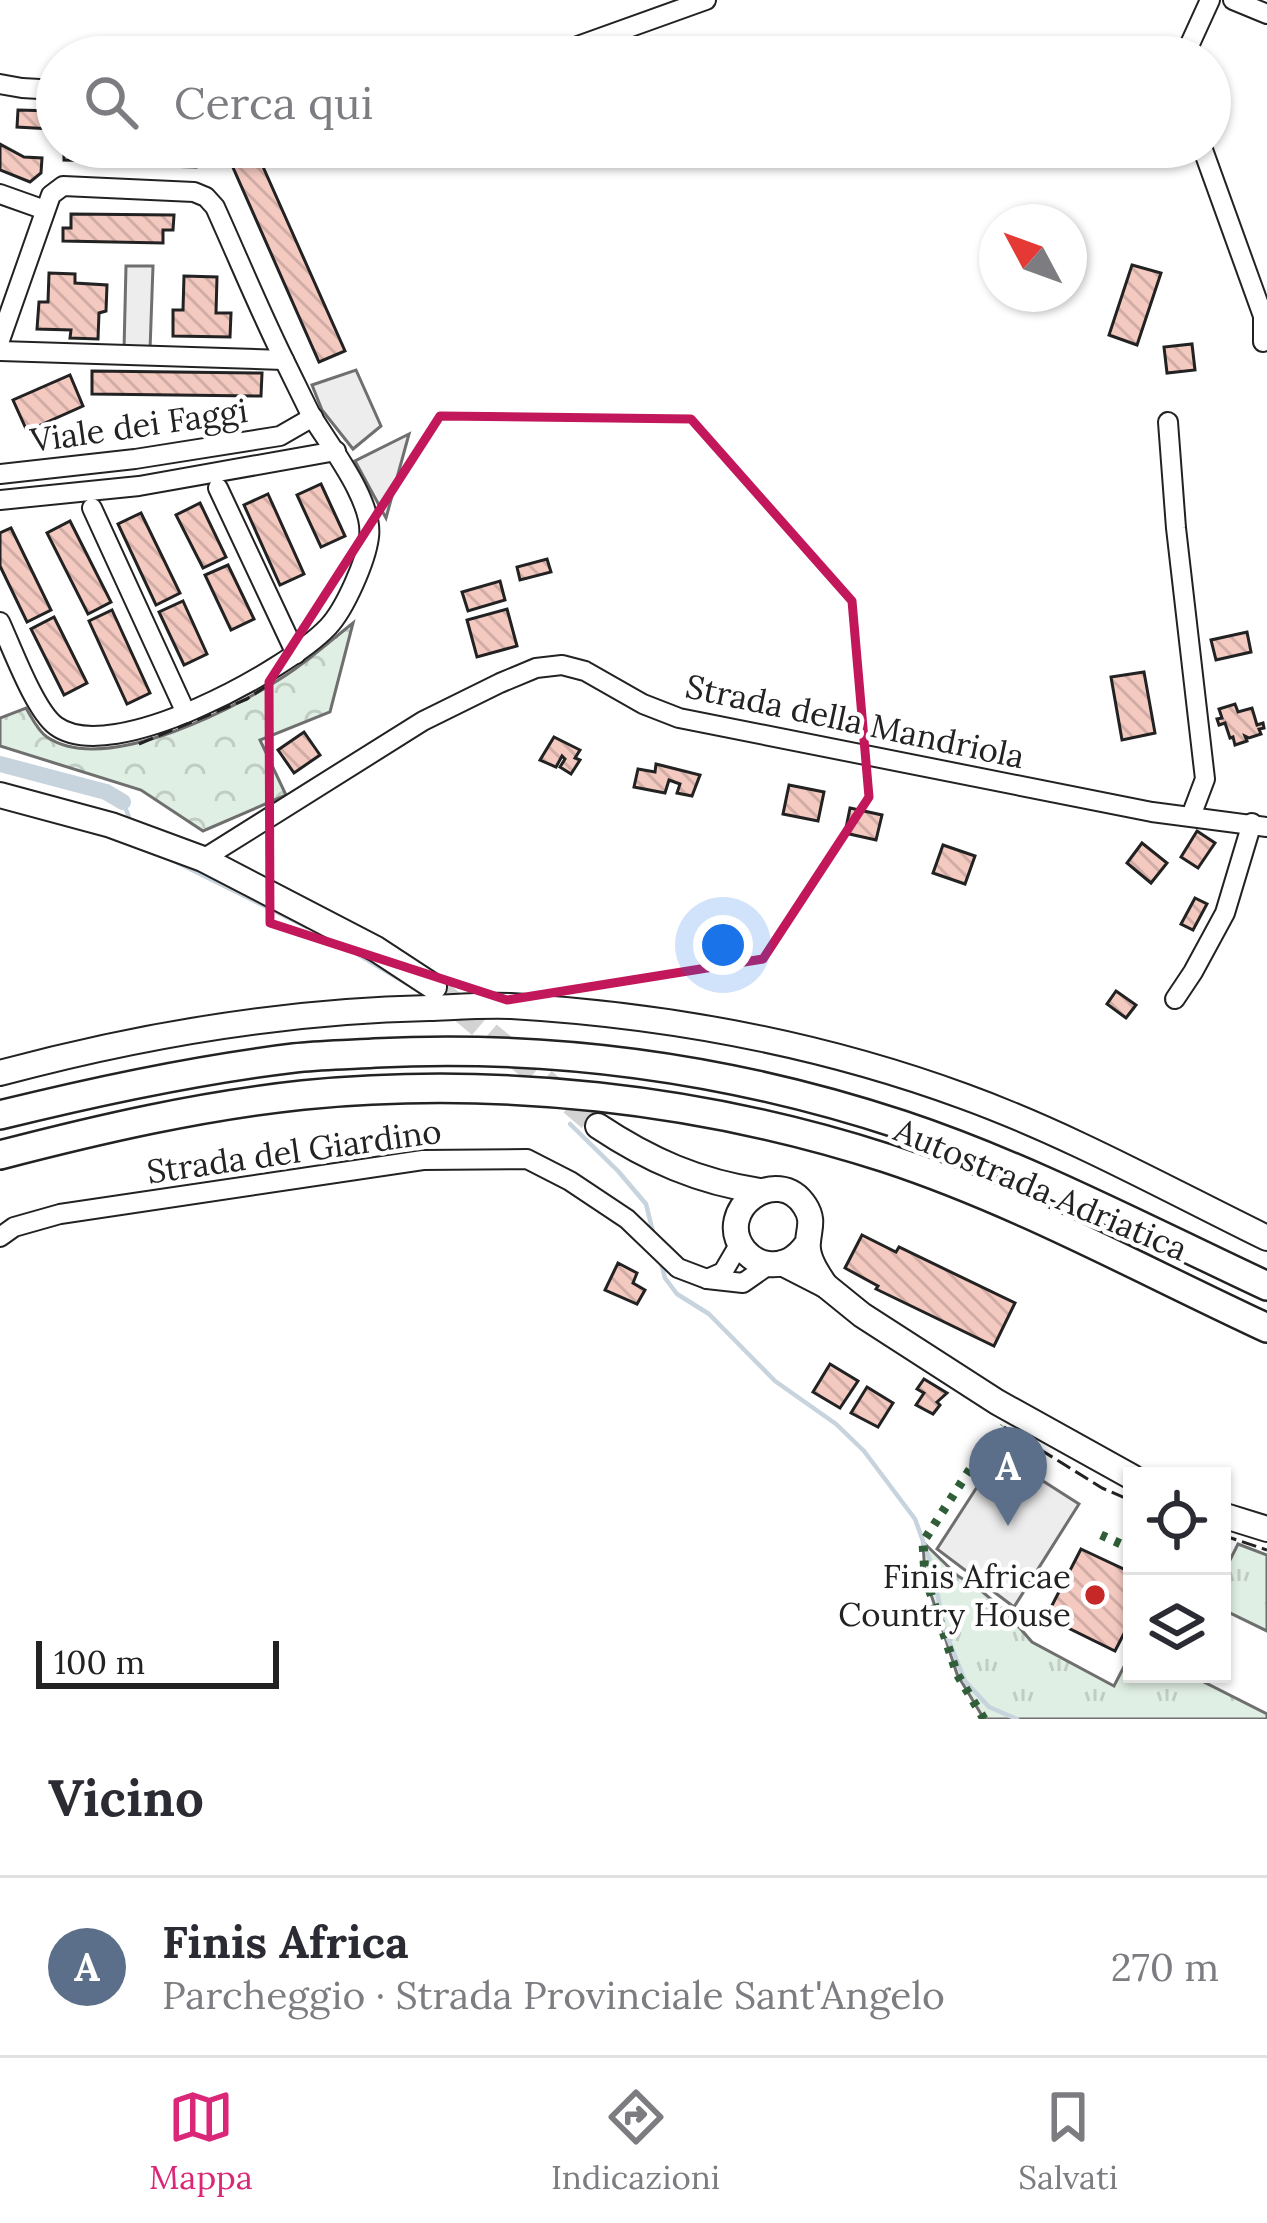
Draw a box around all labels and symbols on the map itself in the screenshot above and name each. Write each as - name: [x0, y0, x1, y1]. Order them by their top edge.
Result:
- north arrow: [979, 204, 1087, 312]
- street label: Viale dei Faggi: [27, 389, 250, 461]
- street label: Strada della Mandriola: [682, 665, 1028, 777]
- your location: [693, 915, 753, 975]
- street label: Autostrada Adriatica: [887, 1108, 1194, 1270]
- street label: Strada del Giardino: [144, 1110, 444, 1192]
- pin: A: [969, 1427, 1047, 1526]
- place label: Finis Africae Country House: [838, 1555, 1071, 1635]
- marker: Finis Africae Country House: [1082, 1582, 1108, 1608]
- scale bar: [36, 1635, 279, 1688]

